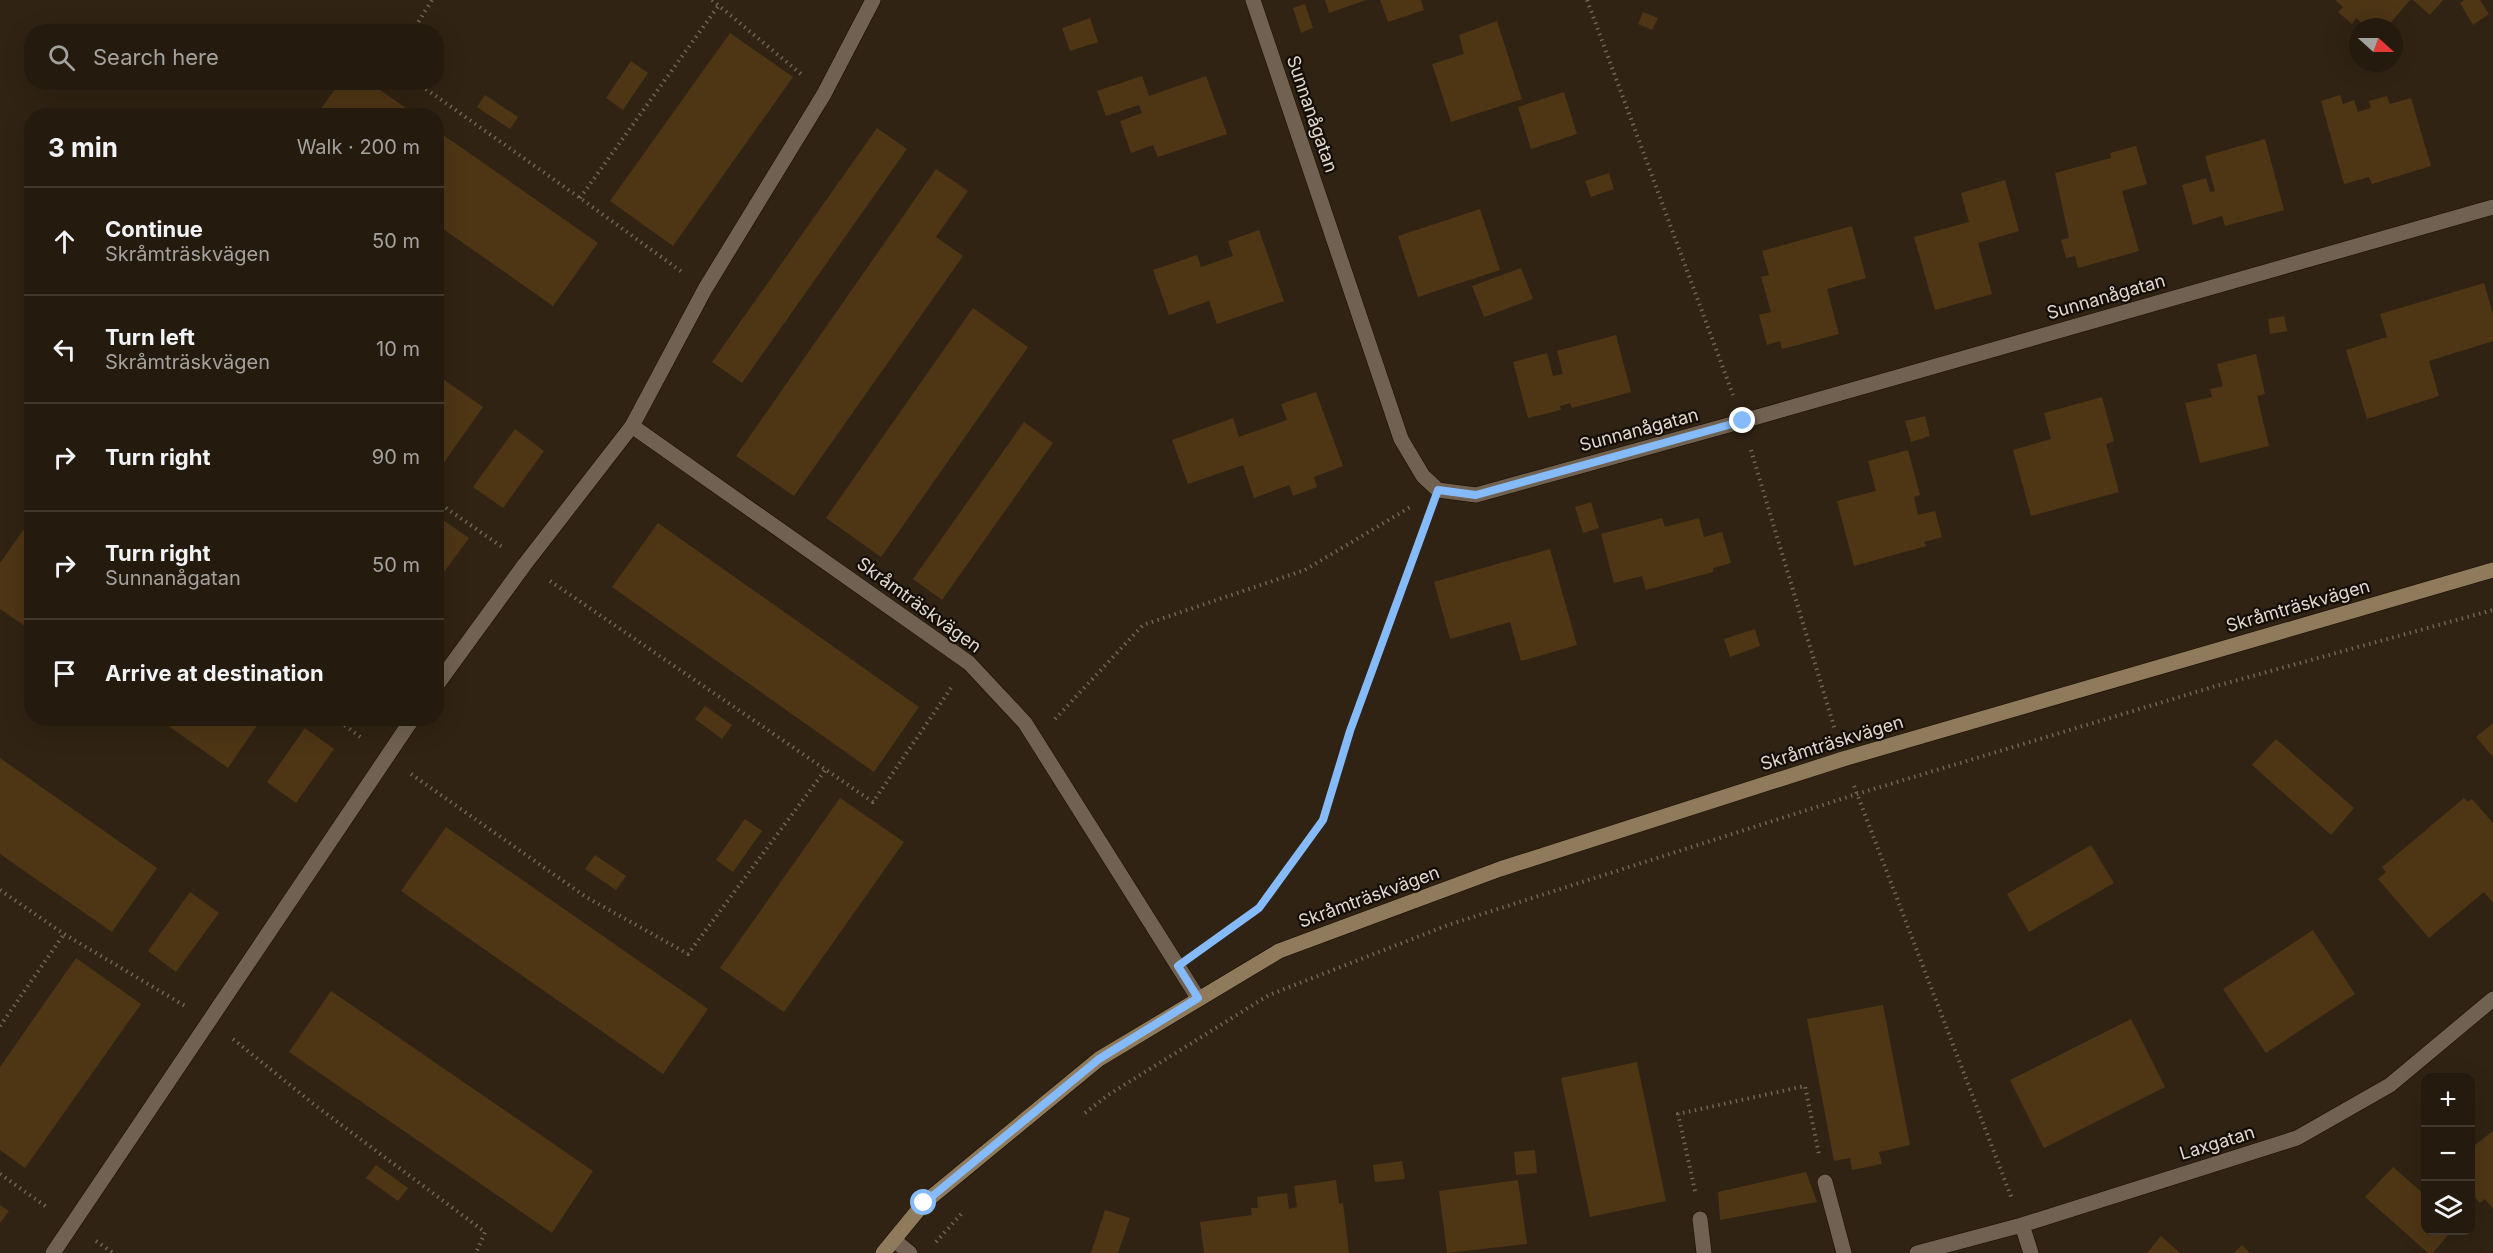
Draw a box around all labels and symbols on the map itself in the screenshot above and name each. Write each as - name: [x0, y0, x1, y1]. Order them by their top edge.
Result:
- north arrow: [2349, 18, 2403, 72]
- street label: Sunnanågatan: [1283, 53, 1342, 175]
- street label: Sunnanågatan: [2044, 270, 2167, 323]
- street label: Sunnanågatan: [1577, 404, 1701, 455]
- route end: [1729, 407, 1755, 433]
- street label: Skråmträskvägen: [853, 552, 986, 657]
- street label: Skråmträskvägen: [2224, 575, 2372, 636]
- street label: Skråmträskvägen: [1758, 711, 1906, 774]
- street label: Skråmträskvägen: [1295, 861, 1442, 932]
- street label: Laxgatan: [2177, 1121, 2257, 1164]
- route start: [910, 1189, 936, 1215]

